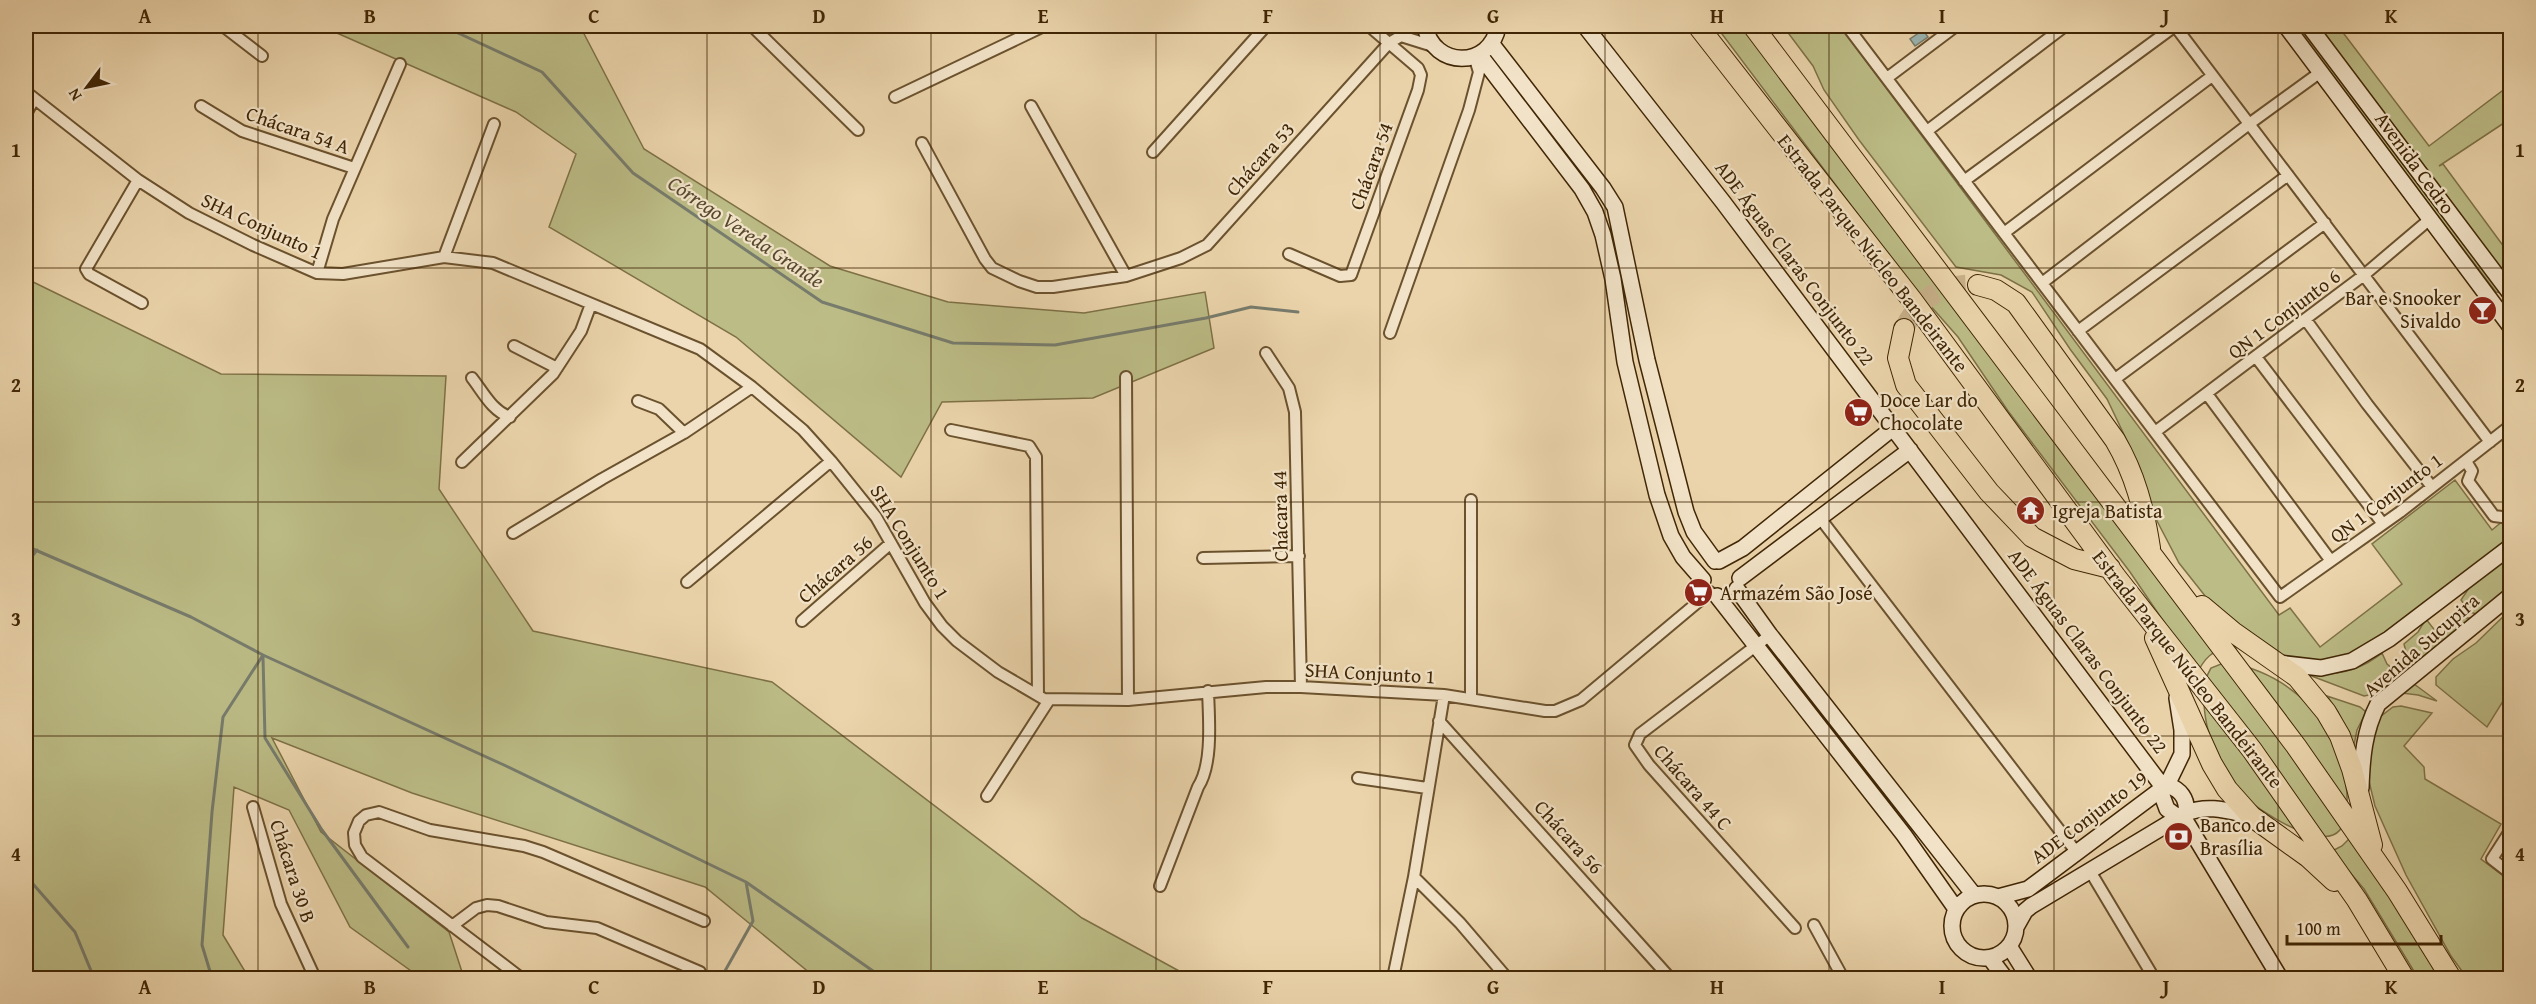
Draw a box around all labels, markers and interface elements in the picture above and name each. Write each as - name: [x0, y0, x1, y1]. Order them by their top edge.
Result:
- text: A: [139, 1, 152, 30]
- text: B: [364, 1, 376, 30]
- text: C: [588, 1, 600, 30]
- text: D: [812, 1, 826, 30]
- text: E: [1038, 1, 1049, 30]
- text: F: [1263, 1, 1273, 30]
- text: G: [1487, 1, 1499, 30]
- text: H: [1710, 1, 1724, 30]
- text: I: [1939, 1, 1945, 30]
- text: J: [2160, 1, 2170, 30]
- text: K: [2385, 1, 2398, 30]
- north arrow: [57, 57, 117, 117]
- text: N: [61, 84, 87, 106]
- street label: Chácara 54 A: [243, 98, 354, 161]
- street label: Avenida Cedro: [2368, 105, 2463, 220]
- street label: Chácara 53: [1218, 115, 1301, 202]
- street label: Chácara 54: [1341, 118, 1400, 214]
- street label: Estrada Parque Núcleo Bandeirante: [1771, 127, 1976, 378]
- text: 1: [11, 135, 21, 164]
- text: 1: [2515, 135, 2525, 164]
- street label: ADE Águas Claras Conjunto 22: [1709, 154, 1882, 371]
- water label: Córrego Vereda Grande: [662, 168, 831, 296]
- street label: SHA Conjunto 1: [197, 185, 328, 266]
- street label: QN 1 Conjunto 6: [2221, 261, 2346, 366]
- place label: Bar e Snooker Sivaldo: [2345, 283, 2461, 335]
- bar icon: Bar e Snooker Sivaldo: [2466, 294, 2498, 326]
- text: 2: [11, 370, 21, 399]
- text: 2: [2515, 370, 2525, 399]
- place label: Doce Lar do Chocolate: [1880, 385, 1978, 437]
- supermarket icon: Doce Lar do Chocolate: [1843, 396, 1875, 428]
- street label: QN 1 Conjunto 1: [2323, 445, 2448, 550]
- street label: Chácara 44: [1264, 470, 1295, 562]
- street label: SHA Conjunto 1: [864, 479, 957, 605]
- temple icon: Igreja Batista: [2015, 495, 2047, 527]
- place label: Igreja Batista: [2052, 496, 2163, 525]
- street label: Chácara 56: [791, 528, 879, 609]
- street label: ADE Águas Claras Conjunto 22: [2002, 542, 2175, 759]
- street label: Estrada Parque Núcleo Bandeirante: [2086, 543, 2291, 794]
- supermarket icon: Armazém São José: [1683, 577, 1715, 609]
- place label: Armazém São José: [1720, 578, 1873, 607]
- street label: Avenida Sucupira: [2356, 586, 2486, 703]
- text: 3: [11, 604, 21, 633]
- text: 3: [2515, 604, 2525, 633]
- street label: SHA Conjunto 1: [1304, 655, 1436, 690]
- street label: Chácara 44 C: [1648, 737, 1739, 836]
- street label: ADE Conjunto 19: [2024, 763, 2153, 870]
- street label: Chácara 56: [1528, 793, 1611, 880]
- place label: Banco de Brasília: [2200, 810, 2276, 862]
- street label: Chácara 30 B: [263, 816, 324, 926]
- bank icon: Banco de Brasília: [2163, 820, 2195, 852]
- text: 4: [11, 839, 21, 868]
- text: 4: [2515, 839, 2525, 868]
- scale bar: [2287, 908, 2442, 946]
- text: 100 m: [2296, 915, 2341, 942]
- text: A: [139, 972, 152, 1001]
- text: B: [364, 972, 376, 1001]
- text: C: [588, 972, 600, 1001]
- text: D: [812, 972, 826, 1001]
- text: E: [1038, 972, 1049, 1001]
- text: F: [1263, 972, 1273, 1001]
- text: G: [1487, 972, 1499, 1001]
- text: H: [1710, 972, 1724, 1001]
- text: I: [1939, 972, 1945, 1001]
- text: J: [2160, 972, 2170, 1001]
- text: K: [2385, 972, 2398, 1001]

